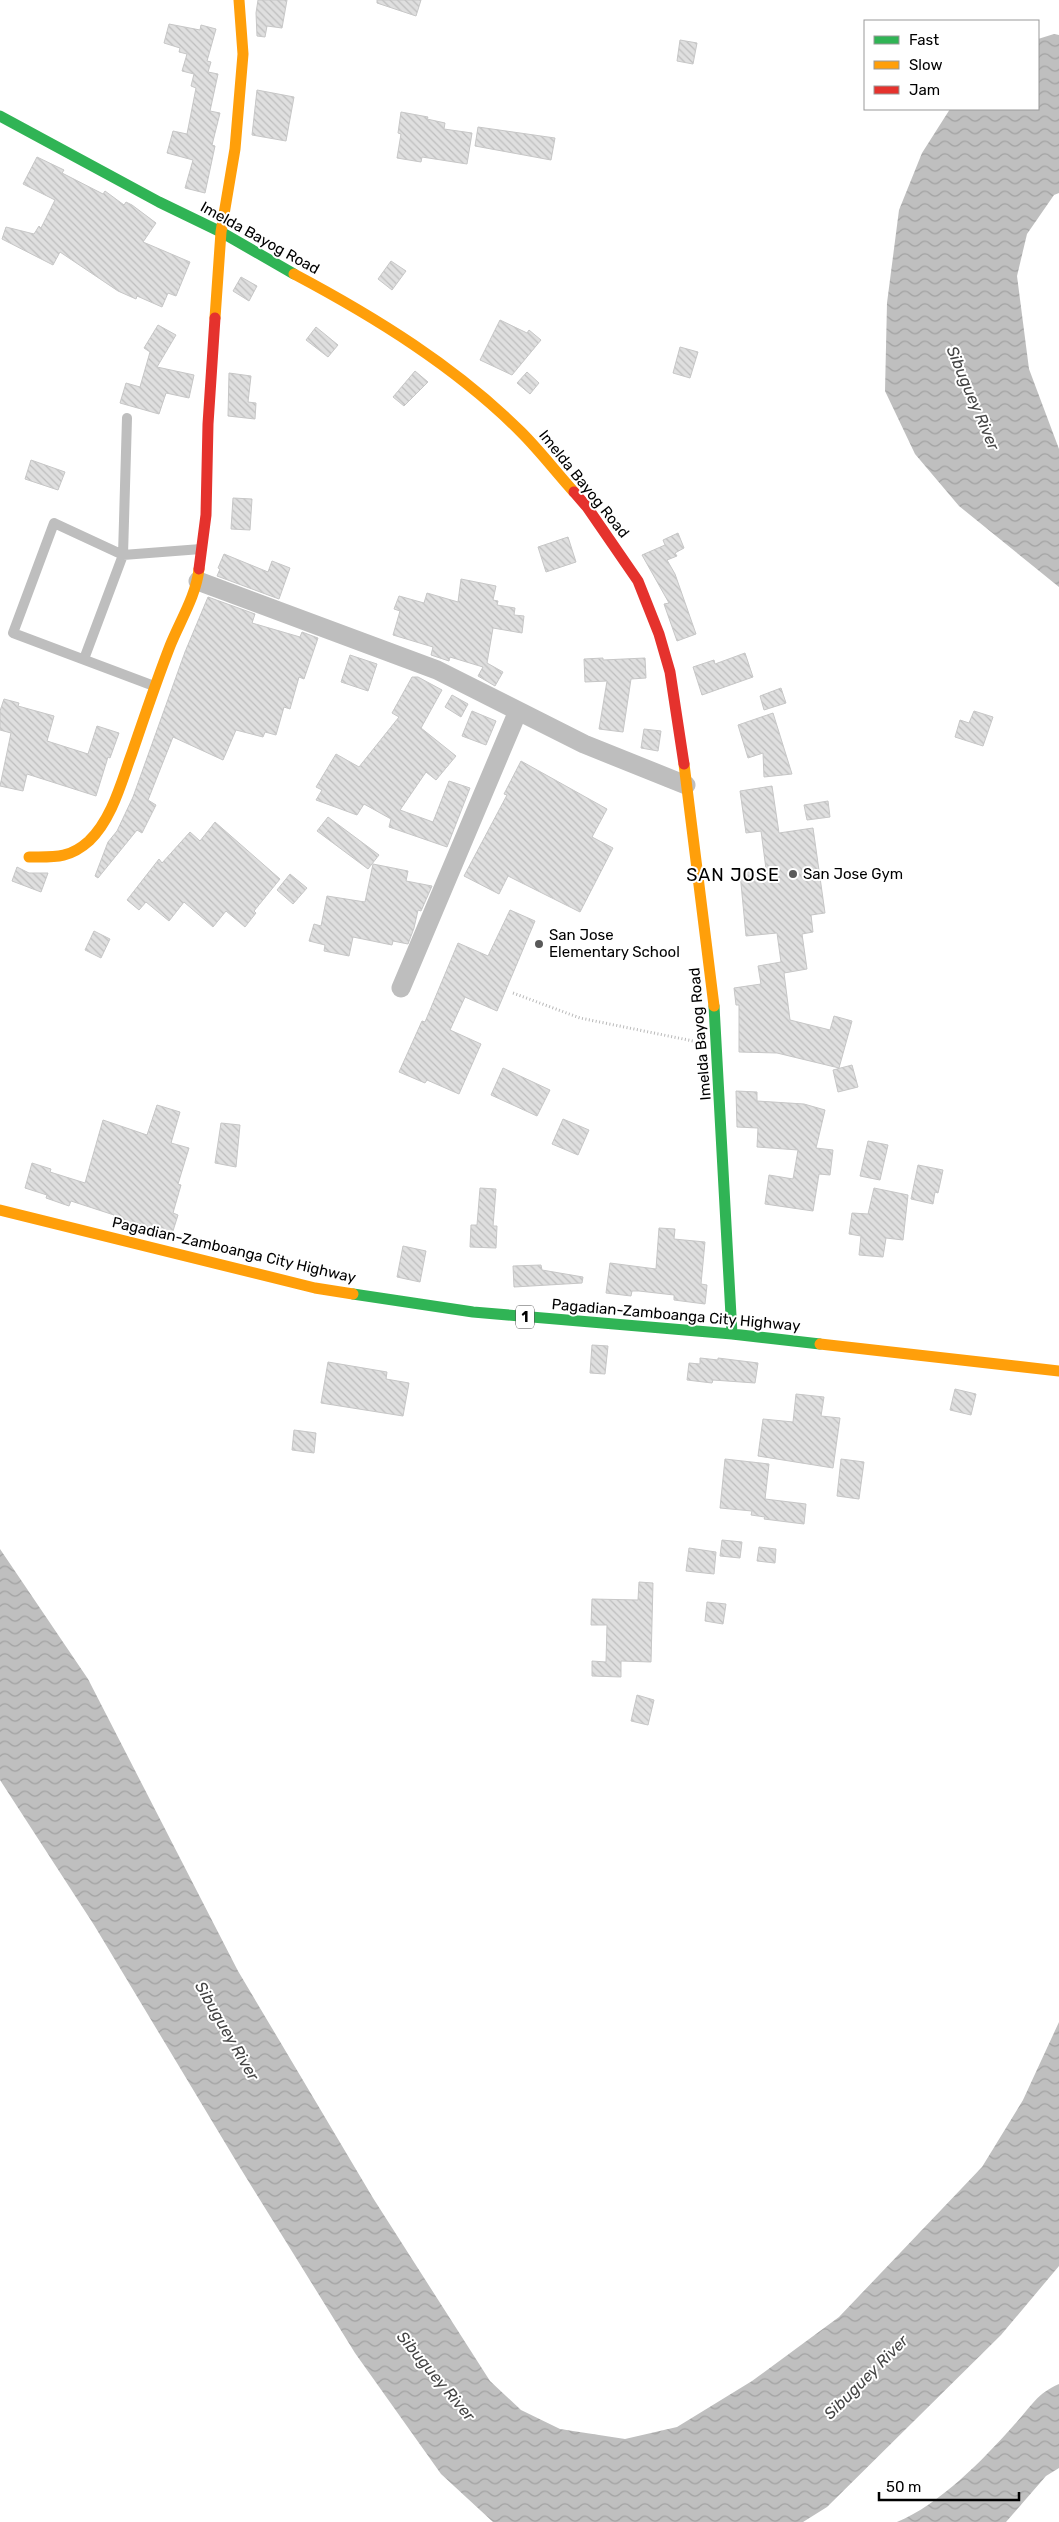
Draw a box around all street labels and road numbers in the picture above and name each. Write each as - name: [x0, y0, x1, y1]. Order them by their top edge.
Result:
- street label: Imelda Bayog Road: [197, 198, 323, 278]
- street label: Imelda Bayog Road: [535, 427, 633, 541]
- street label: Imelda Bayog Road: [685, 967, 715, 1101]
- street label: Pagadian-Zamboanga City Highway: [110, 1213, 358, 1287]
- street label: Pagadian-Zamboanga City Highway: [551, 1295, 801, 1335]
- road number: 1: [516, 1305, 534, 1328]

